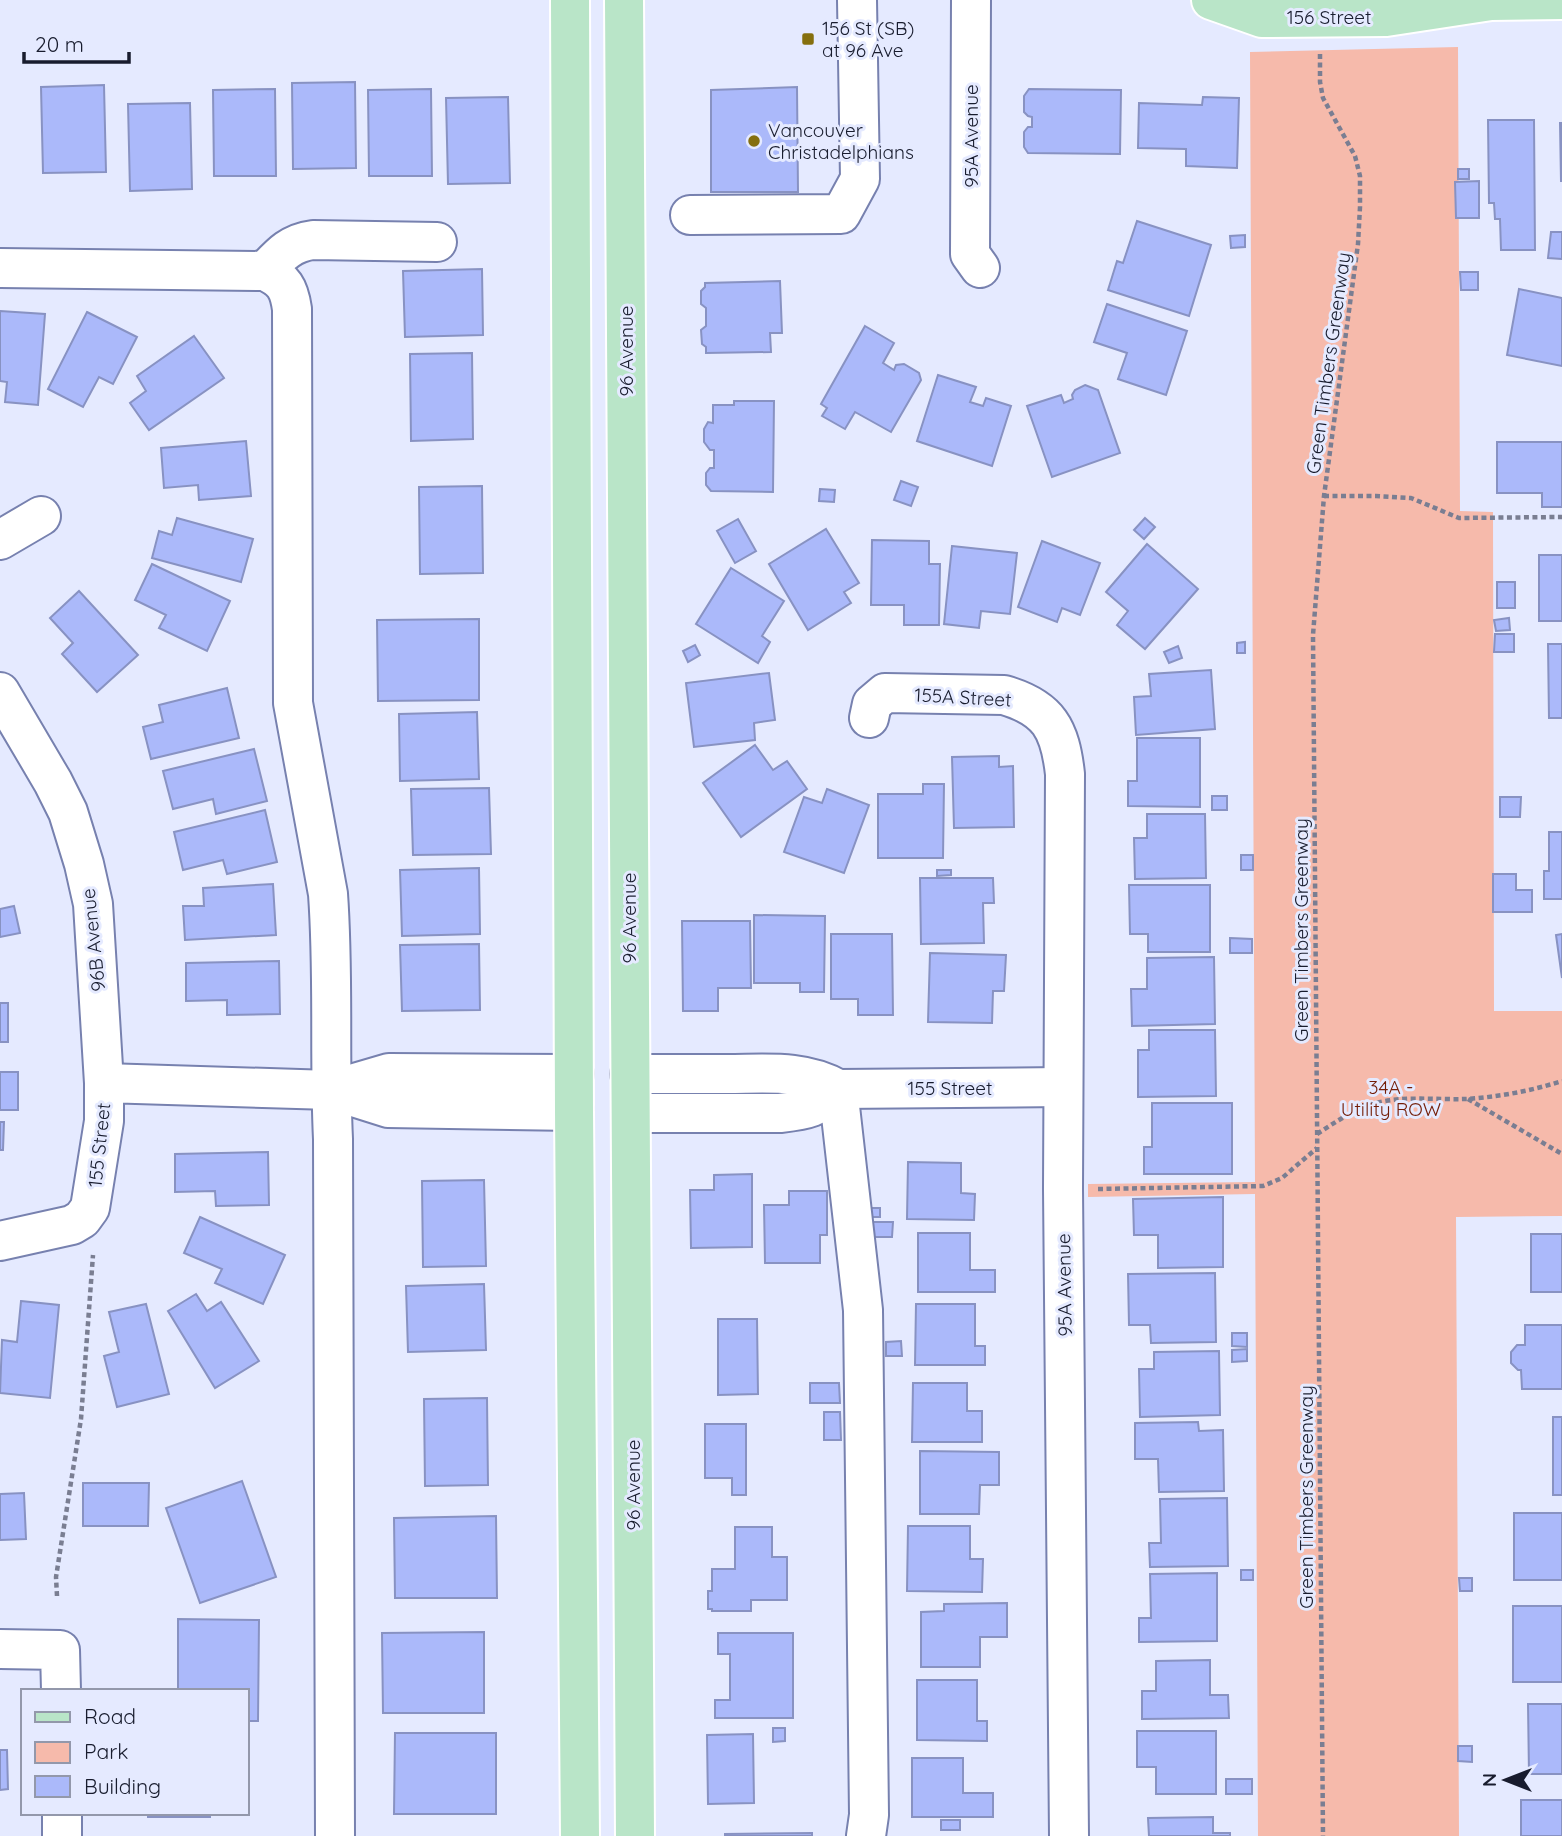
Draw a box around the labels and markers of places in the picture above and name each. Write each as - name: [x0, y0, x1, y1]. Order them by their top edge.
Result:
- place label: 156 St (SB) at 96 Ave: [822, 16, 914, 62]
- marker: 156 St (SB) at 96 Ave: [800, 31, 816, 47]
- place label: Vancouver Christadelphians: [768, 118, 914, 164]
- marker: Vancouver Christadelphians: [746, 133, 762, 149]

